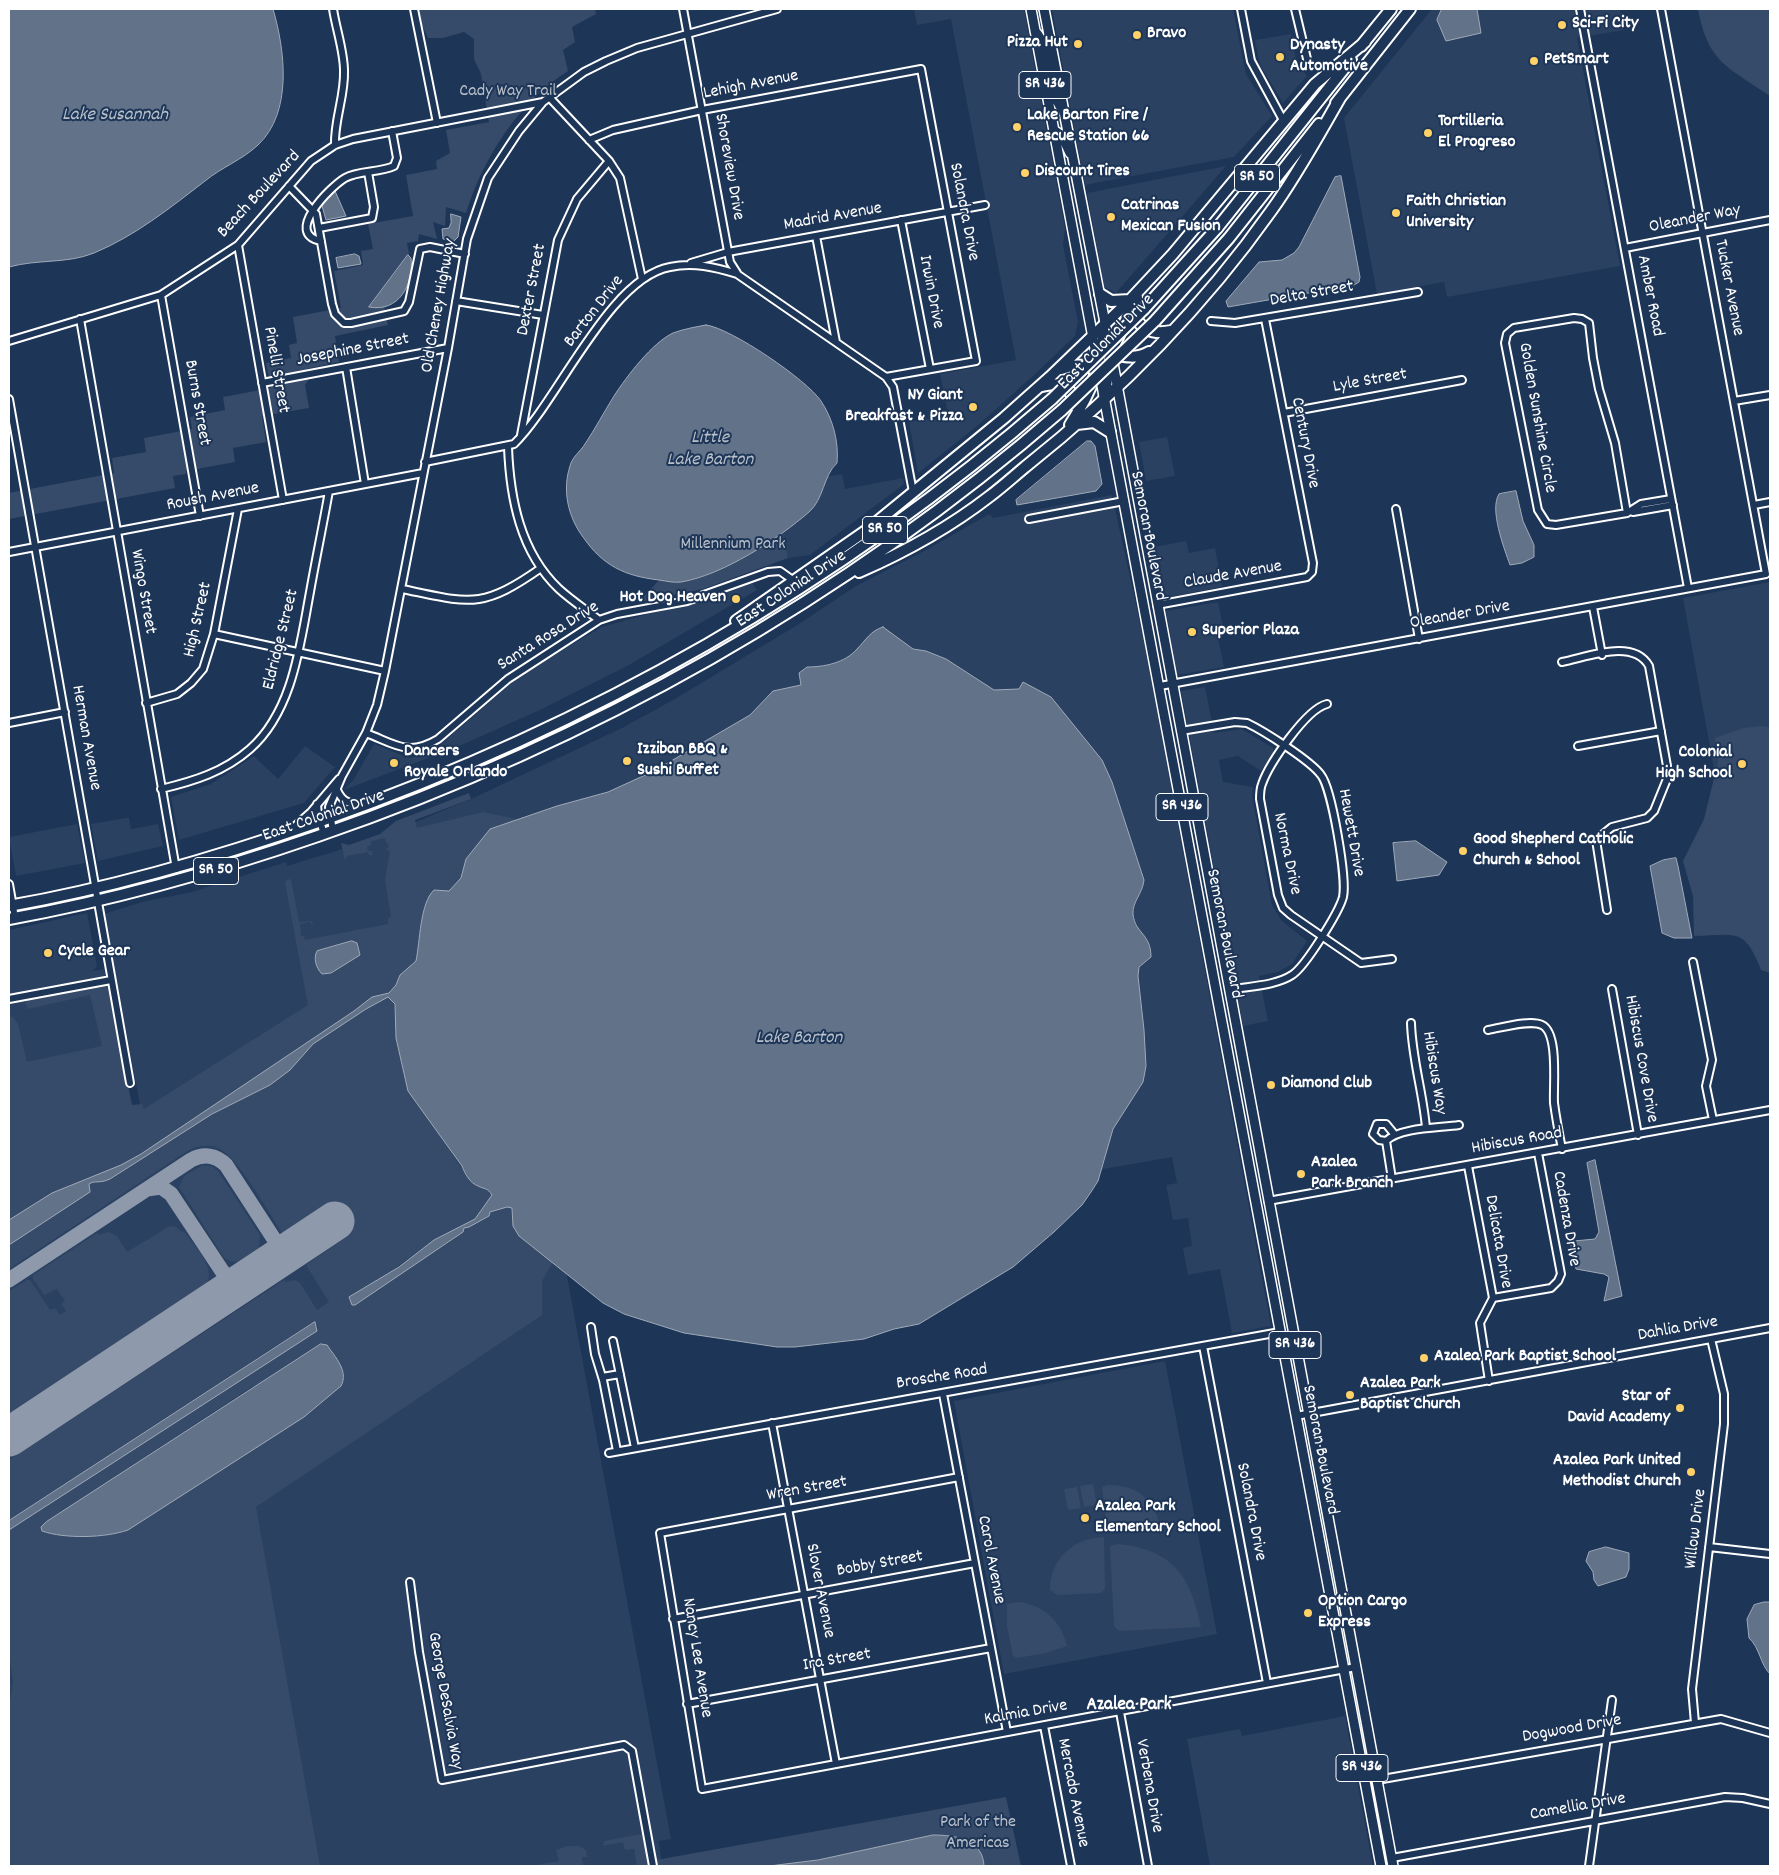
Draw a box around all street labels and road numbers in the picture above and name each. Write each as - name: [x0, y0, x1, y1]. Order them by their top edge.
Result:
- street label: Lehigh Avenue: [702, 66, 800, 106]
- road number: SR 436: [1019, 72, 1071, 98]
- street label: Shoreview Drive: [708, 112, 748, 222]
- street label: Beach Boulevard: [214, 147, 306, 243]
- street label: Solandra Drive: [943, 161, 983, 263]
- road number: SR 50: [1234, 164, 1280, 192]
- street label: Madrid Avenue: [782, 199, 884, 237]
- street label: Oleander Way: [1648, 201, 1742, 239]
- street label: Old Cheney Highway: [418, 237, 462, 375]
- street label: Tucker Avenue: [1708, 238, 1748, 338]
- street label: Dexter Street: [514, 242, 552, 338]
- street label: Irwin Drive: [912, 253, 948, 331]
- street label: Amber Road: [1631, 254, 1667, 338]
- street label: Barton Drive: [560, 272, 630, 352]
- street label: Delta Street: [1269, 277, 1355, 313]
- street label: East Colonial Drive: [1054, 290, 1160, 396]
- street label: Pinelli Street: [257, 325, 293, 415]
- street label: Josephine Street: [295, 330, 411, 372]
- street label: Golden Sunshine Circle: [1512, 341, 1560, 495]
- street label: Burns Street: [178, 358, 214, 448]
- street label: Lyle Street: [1331, 365, 1409, 399]
- street label: Century Drive: [1285, 396, 1323, 490]
- street label: Semoran Boulevard: [1124, 469, 1170, 603]
- street label: Roush Avenue: [165, 478, 261, 518]
- road number: SR 50: [862, 516, 908, 544]
- street label: East Colonial Drive: [733, 546, 851, 634]
- street label: Wingo Street: [124, 548, 160, 636]
- street label: Claude Avenue: [1182, 557, 1284, 595]
- street label: High Street: [180, 580, 218, 660]
- street label: Eldridge Street: [259, 587, 305, 693]
- street label: Santa Rosa Drive: [494, 597, 604, 677]
- street label: Oleander Drive: [1408, 597, 1512, 635]
- street label: Herman Avenue: [65, 684, 105, 792]
- street label: East Colonial Drive: [260, 786, 388, 848]
- street label: Hewett Drive: [1332, 787, 1368, 879]
- road number: SR 436: [1156, 794, 1208, 820]
- street label: Norma Drive: [1267, 811, 1305, 897]
- road number: SR 50: [194, 858, 238, 884]
- street label: Semoran Boulevard: [1200, 867, 1246, 1001]
- street label: Hibiscus Cove Drive: [1618, 994, 1662, 1124]
- street label: Hibiscus Way: [1416, 1030, 1450, 1116]
- street label: Hibiscus Road: [1470, 1123, 1564, 1161]
- street label: Cadenza Drive: [1546, 1170, 1584, 1268]
- street label: Delicata Drive: [1478, 1194, 1516, 1290]
- street label: Dahlia Drive: [1636, 1312, 1720, 1348]
- road number: SR 436: [1269, 1332, 1321, 1358]
- street label: Brosche Road: [895, 1360, 989, 1396]
- street label: Semoran Boulevard: [1296, 1383, 1342, 1517]
- street label: Solandra Drive: [1230, 1461, 1270, 1563]
- street label: Wren Street: [765, 1472, 849, 1508]
- street label: Willow Drive: [1681, 1488, 1713, 1570]
- street label: Carol Avenue: [971, 1514, 1009, 1606]
- street label: Slover Avenue: [799, 1542, 839, 1640]
- street label: Bobby Street: [835, 1547, 925, 1583]
- street label: Nancy Lee Avenue: [676, 1597, 716, 1719]
- street label: George DeSalvia Way: [421, 1631, 467, 1771]
- street label: Ira Street: [801, 1644, 873, 1678]
- street label: Kalmia Drive: [983, 1696, 1069, 1732]
- street label: Dogwood Drive: [1521, 1711, 1623, 1749]
- street label: Mercado Avenue: [1051, 1737, 1093, 1849]
- street label: Verbena Drive: [1129, 1738, 1167, 1834]
- road number: SR 436: [1336, 1755, 1388, 1782]
- street label: Camellia Drive: [1528, 1789, 1628, 1827]

